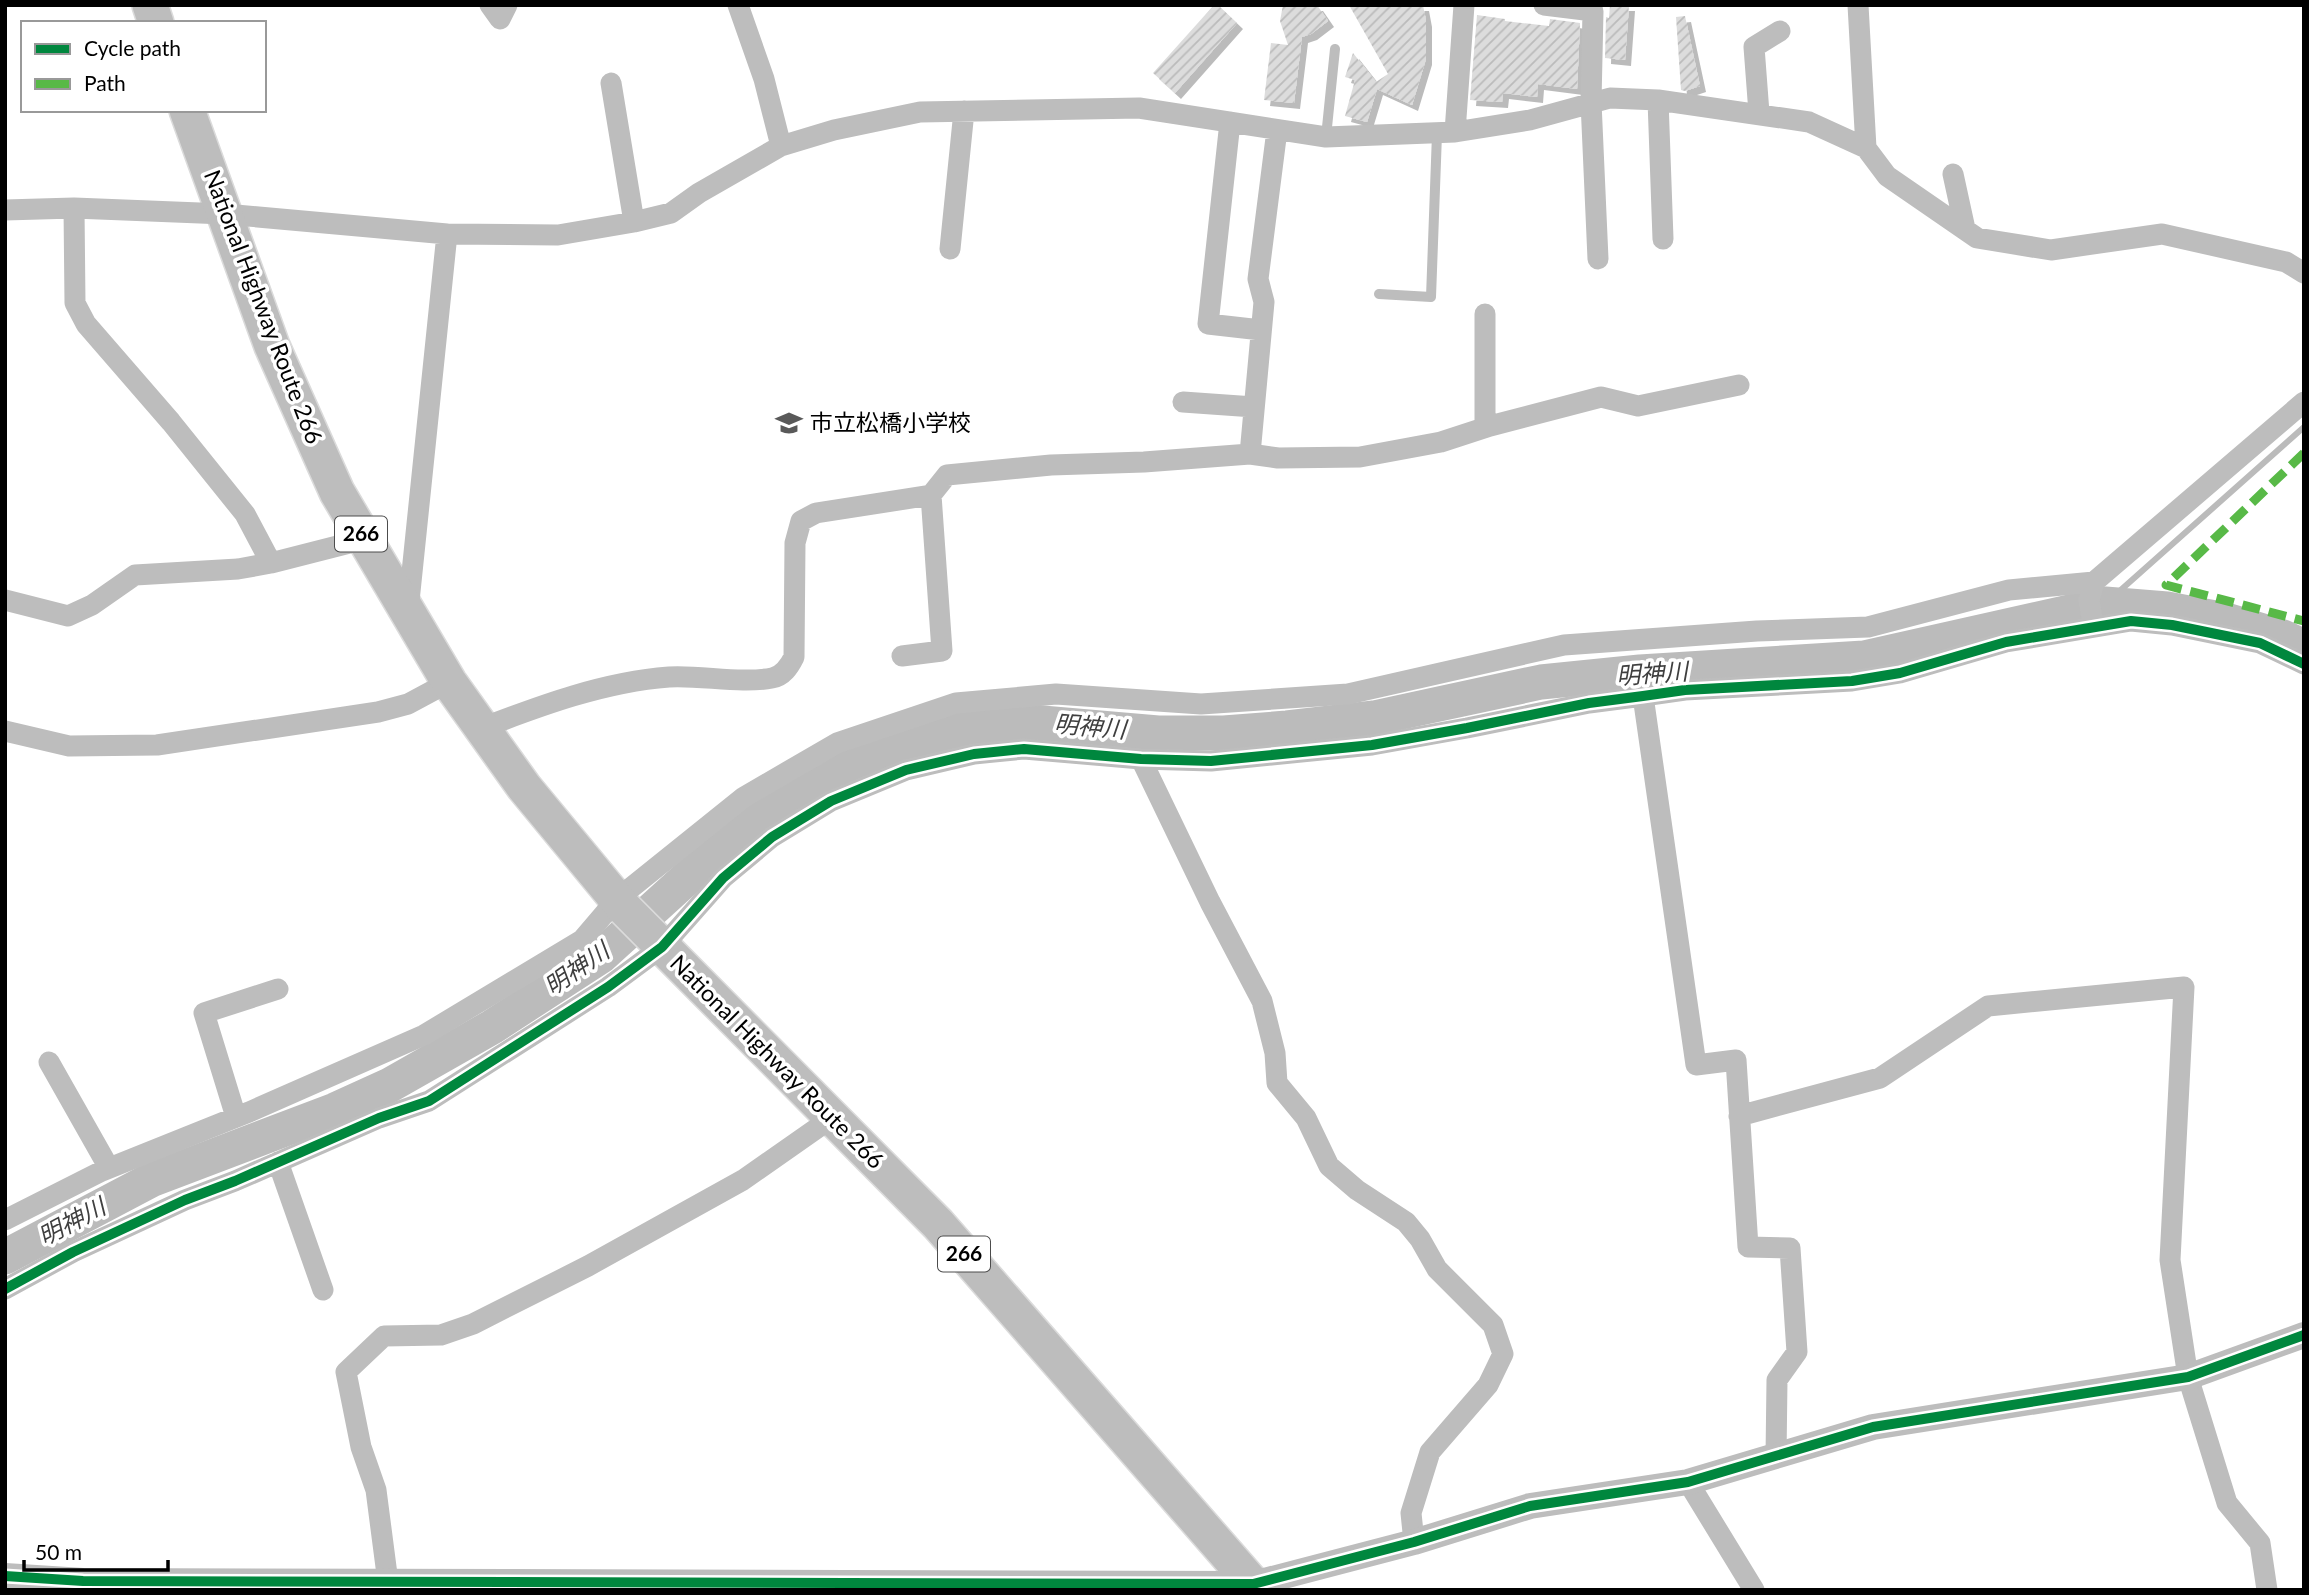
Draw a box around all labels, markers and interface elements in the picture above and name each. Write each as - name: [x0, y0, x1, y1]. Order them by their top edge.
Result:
- legend: [21, 21, 266, 112]
- text: Cycle path: [84, 35, 181, 60]
- text: Path: [84, 70, 126, 95]
- street label: National Highway Route 266: [199, 166, 329, 447]
- school or university icon: 市立松橋小学校: [774, 408, 804, 438]
- place label: 市立松橋小学校: [810, 408, 971, 436]
- road number: 266: [335, 516, 387, 552]
- water label: 明神川: [1615, 655, 1692, 689]
- water label: 明神川: [1053, 708, 1130, 743]
- water label: 明神川: [538, 934, 616, 1000]
- street label: National Highway Route 266: [665, 949, 890, 1174]
- water label: 明神川: [33, 1190, 113, 1250]
- road number: 266: [938, 1236, 990, 1272]
- scale bar: [24, 1528, 168, 1572]
- text: 50 m: [35, 1539, 82, 1564]

